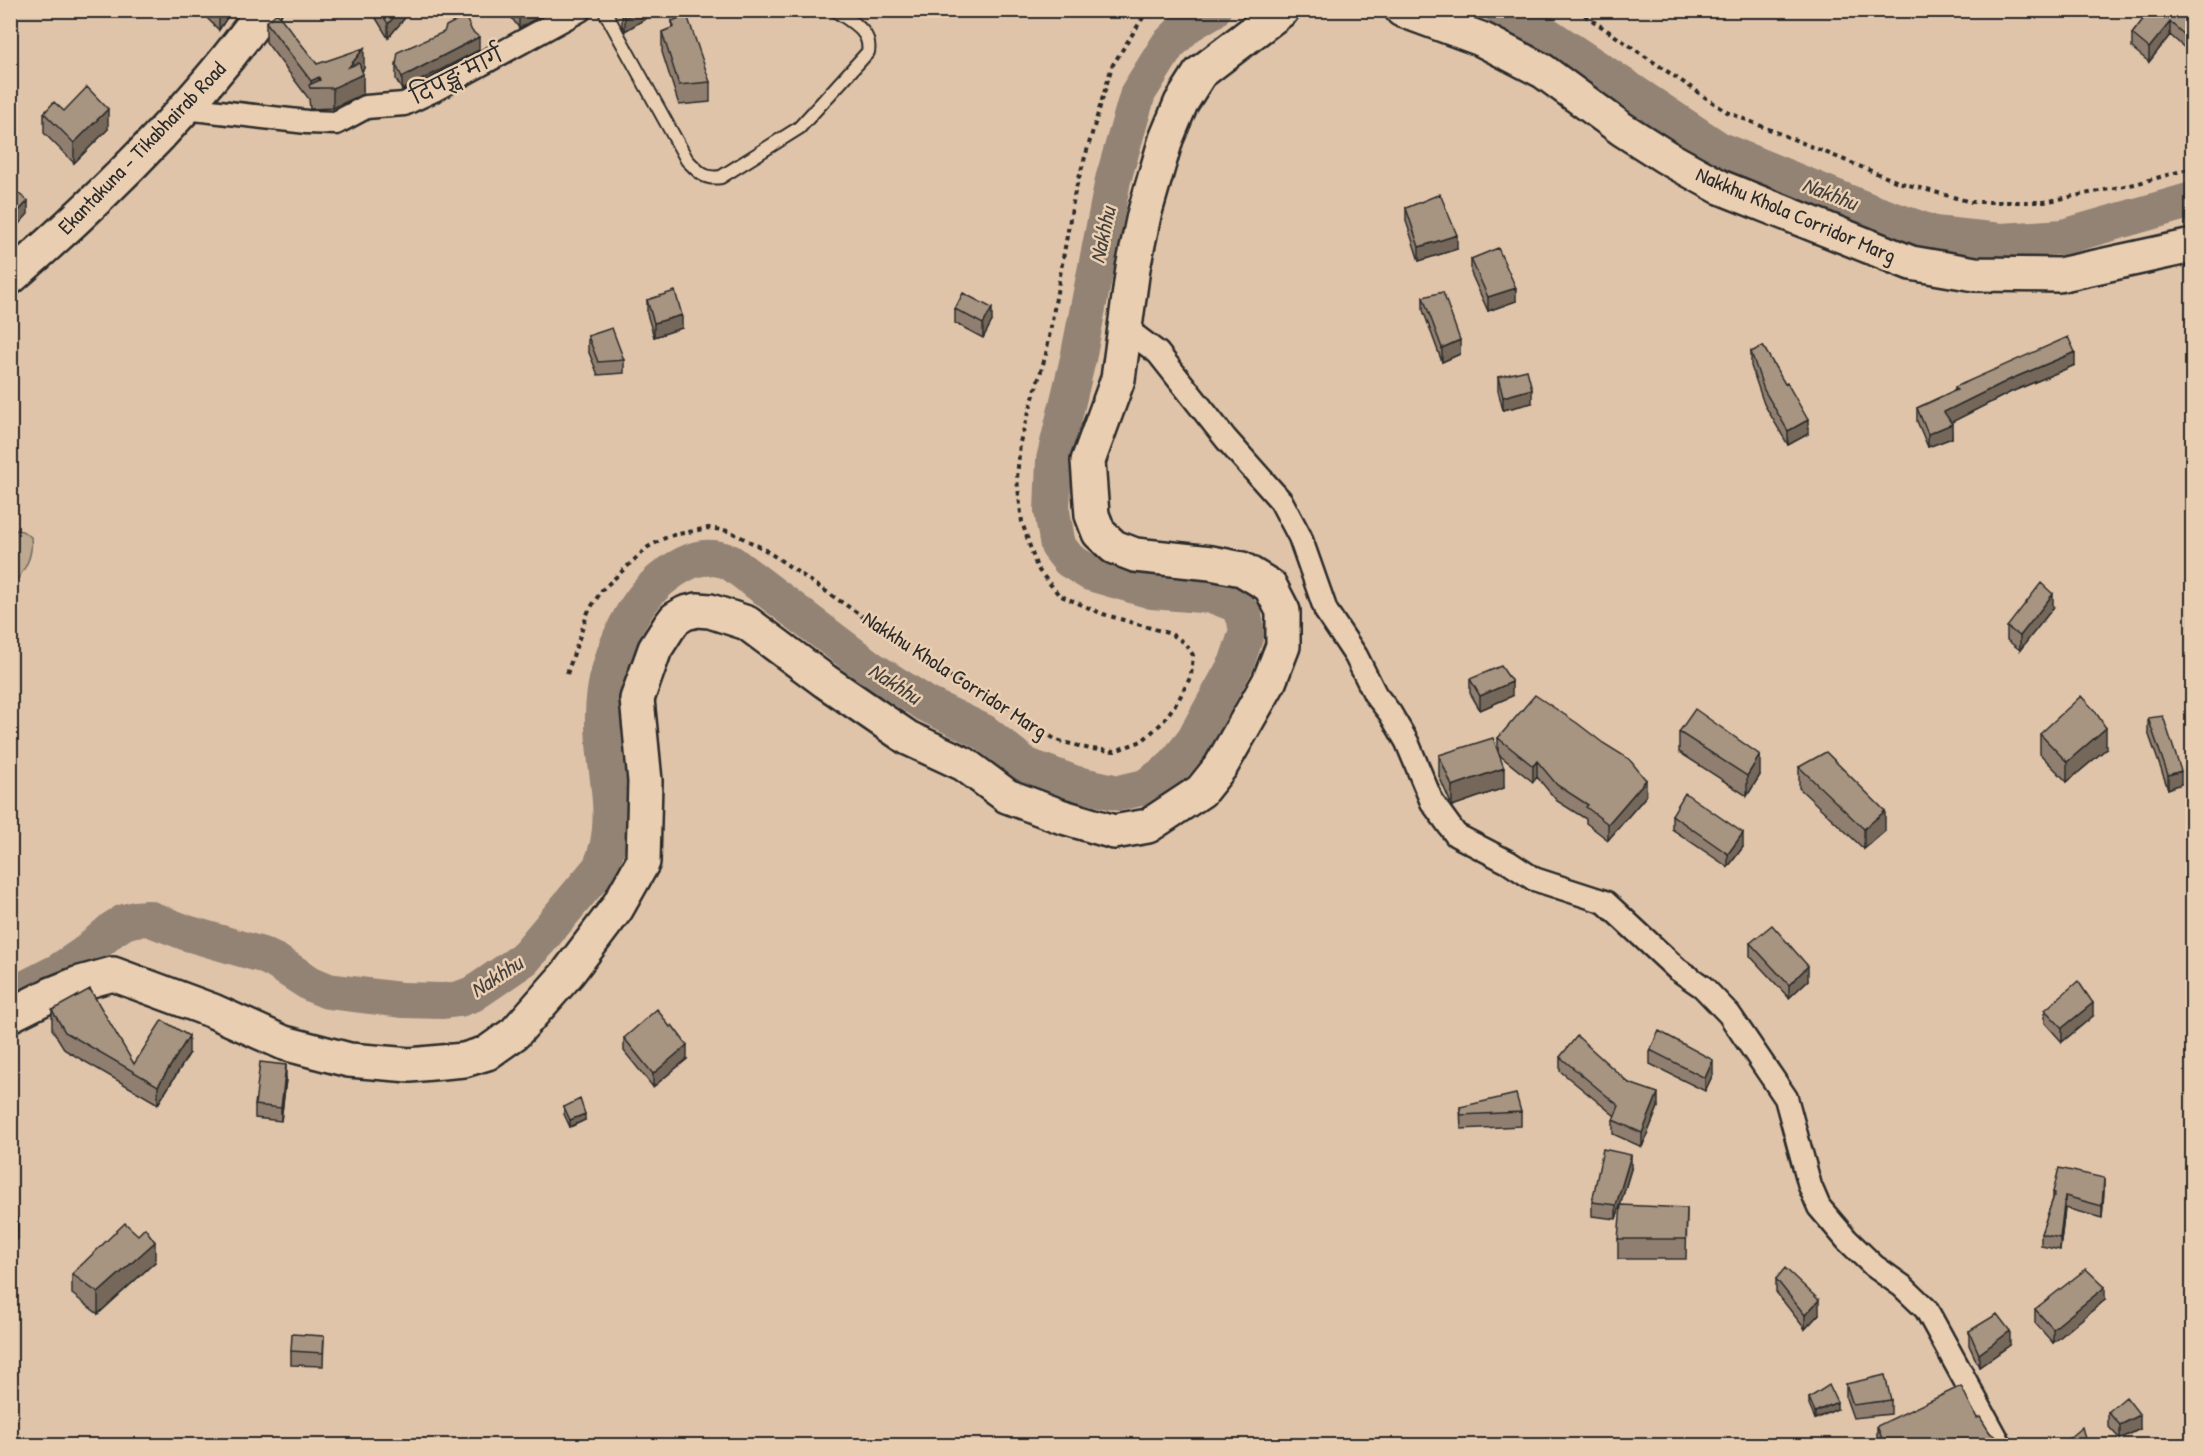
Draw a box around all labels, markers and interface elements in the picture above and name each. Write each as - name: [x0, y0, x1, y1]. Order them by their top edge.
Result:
- street label: दिपङ्ख मार्ग: [404, 39, 509, 112]
- street label: Ekantakuna - Tikabhairab Road: [51, 55, 232, 241]
- street label: Nakkhu Khola Corridor Marg: [1692, 159, 1901, 270]
- water label: Nakhhu: [1798, 169, 1864, 218]
- water label: Nakhhu: [1081, 202, 1123, 266]
- street label: Nakkhu Khola Corridor Marg: [857, 604, 1053, 745]
- water label: Nakhhu: [863, 655, 929, 712]
- water label: Nakhhu: [464, 947, 530, 1004]

